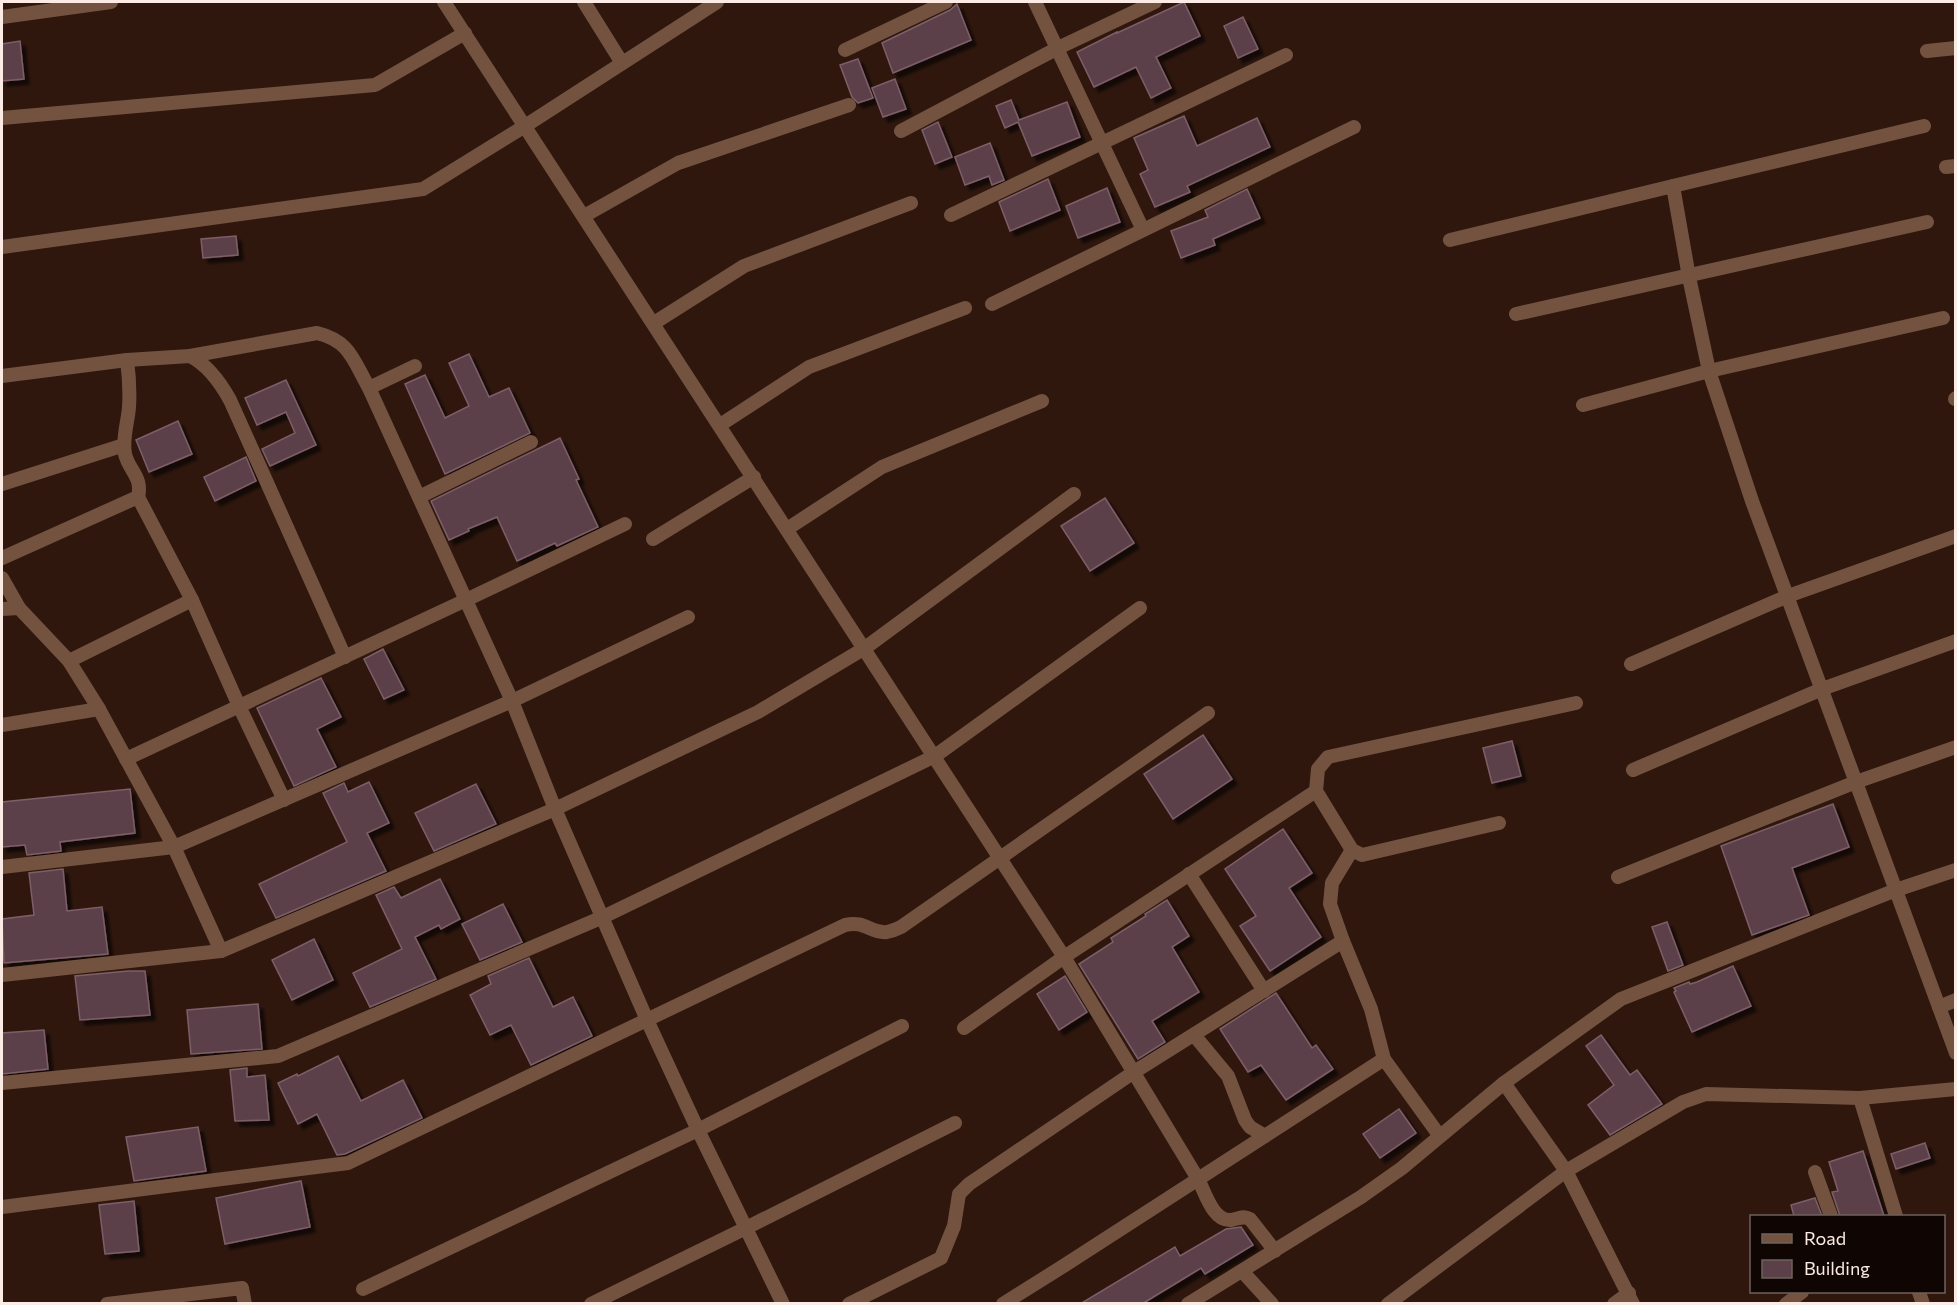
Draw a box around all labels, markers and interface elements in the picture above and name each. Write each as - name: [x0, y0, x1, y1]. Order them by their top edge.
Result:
- legend: [1750, 1215, 1945, 1293]
- text: Road: [1804, 1227, 1846, 1249]
- text: Building: [1804, 1257, 1870, 1279]

